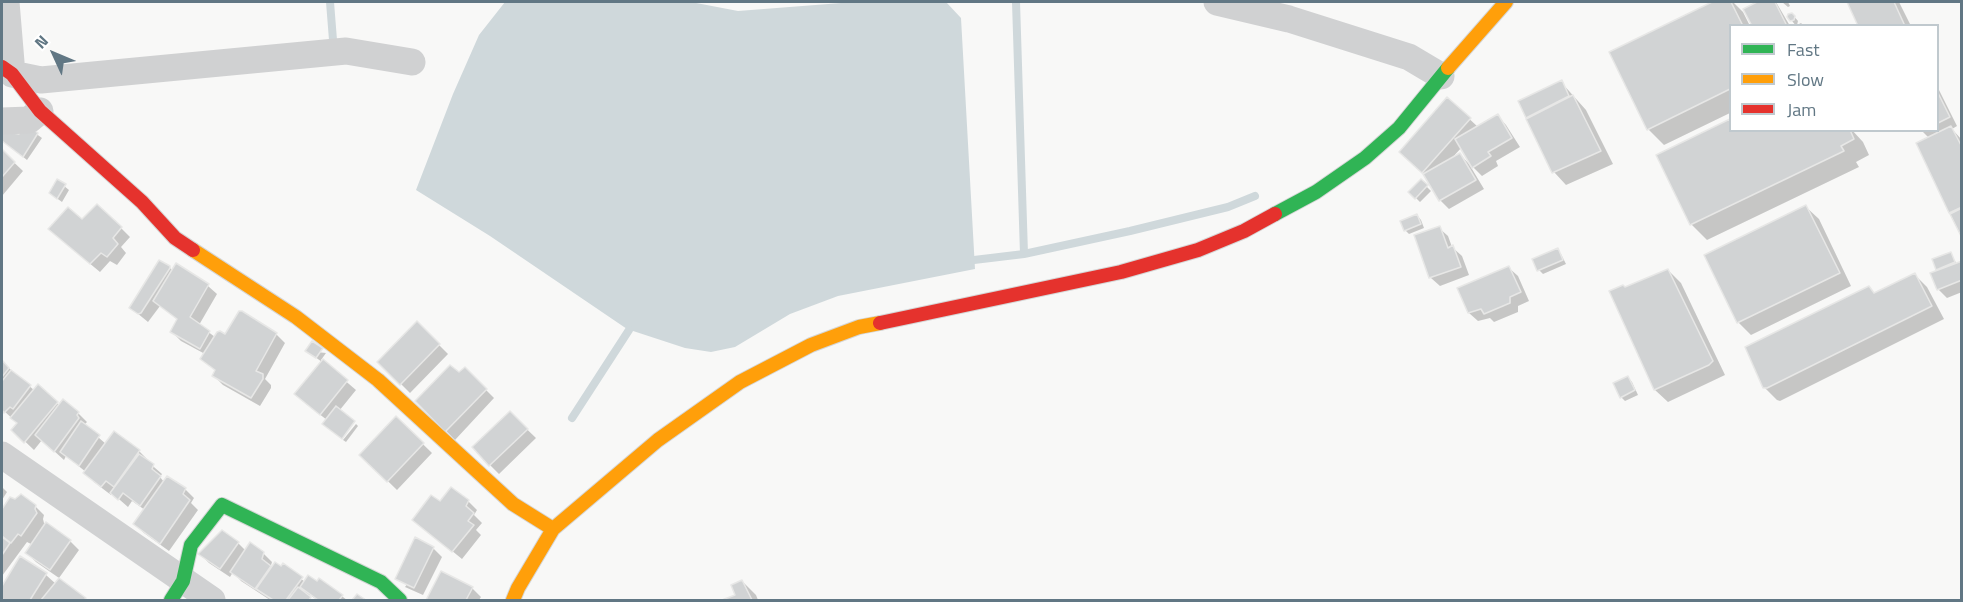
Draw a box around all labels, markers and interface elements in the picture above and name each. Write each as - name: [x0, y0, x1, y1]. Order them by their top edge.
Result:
- north arrow: [24, 24, 84, 84]
- legend: [1729, 24, 1939, 132]
- text: N: [29, 29, 54, 54]
- text: Fast: [1787, 36, 1820, 63]
- text: Slow: [1787, 66, 1824, 93]
- text: Jam: [1787, 96, 1816, 123]

